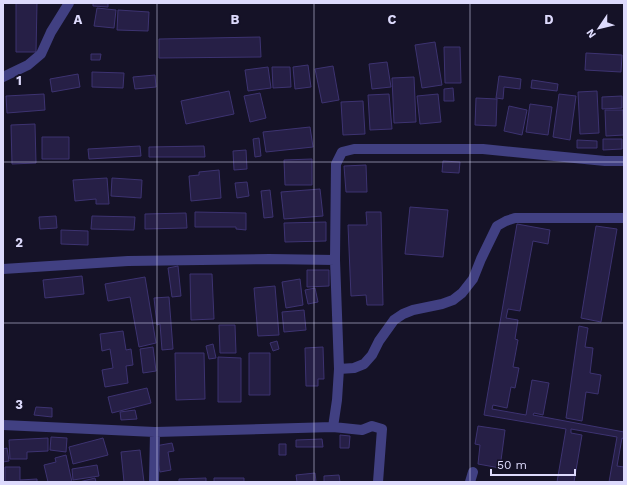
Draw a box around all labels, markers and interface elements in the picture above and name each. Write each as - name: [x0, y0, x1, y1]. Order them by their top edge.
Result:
- north arrow: [579, 8, 619, 48]
- text: A: [74, 12, 83, 27]
- text: B: [231, 12, 240, 27]
- text: C: [388, 12, 397, 27]
- text: D: [544, 12, 554, 27]
- text: N: [584, 26, 599, 41]
- text: 1: [16, 73, 22, 88]
- text: 2: [15, 235, 23, 250]
- text: 3: [15, 397, 23, 412]
- scale bar: [491, 451, 575, 477]
- text: 50 m: [497, 458, 527, 472]

